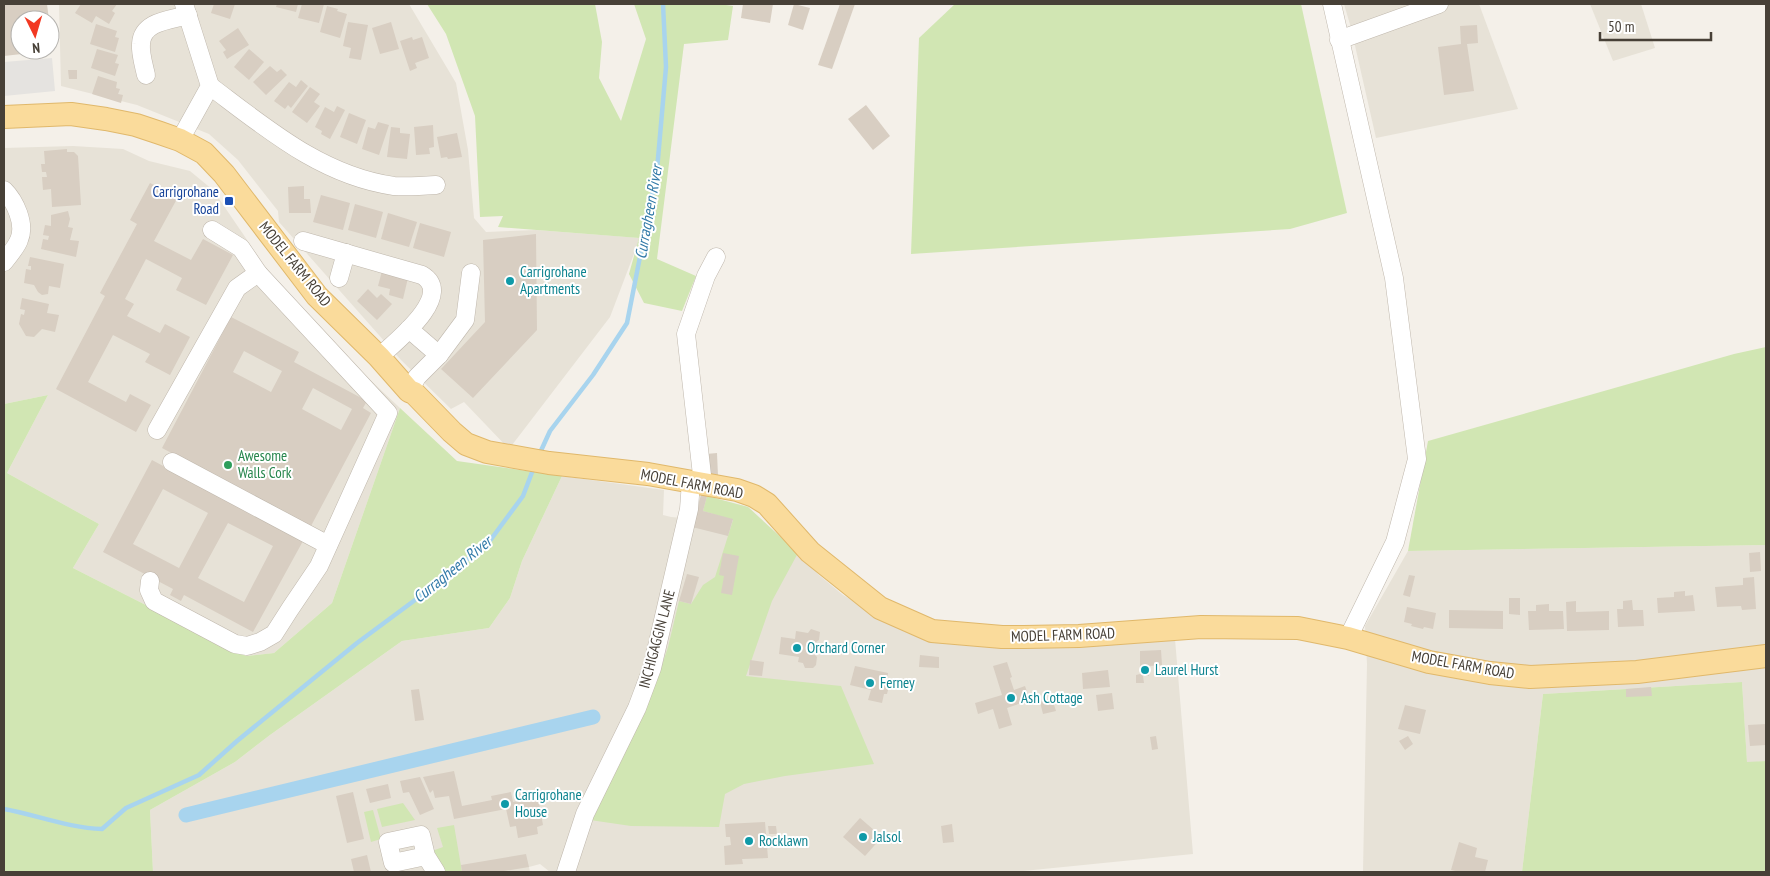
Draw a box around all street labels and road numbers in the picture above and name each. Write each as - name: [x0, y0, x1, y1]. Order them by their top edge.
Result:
- street label: MODEL FARM ROAD: [255, 217, 336, 310]
- street label: MODEL FARM ROAD: [639, 464, 745, 503]
- street label: INCHIGAGGIN LANE: [634, 587, 679, 690]
- street label: MODEL FARM ROAD: [1011, 623, 1115, 646]
- street label: MODEL FARM ROAD: [1410, 646, 1516, 683]

